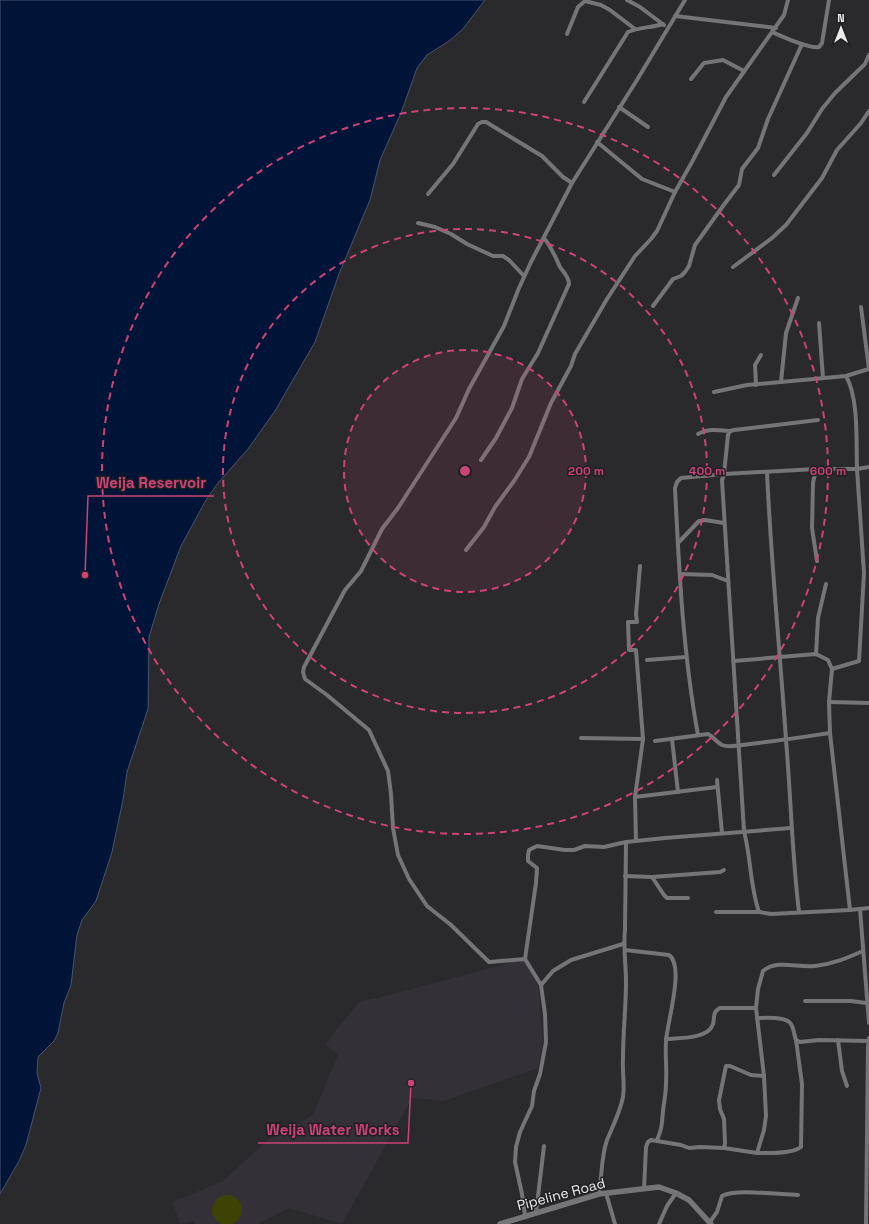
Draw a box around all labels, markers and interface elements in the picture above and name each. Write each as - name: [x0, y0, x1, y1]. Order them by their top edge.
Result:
- north arrow: [821, 8, 861, 48]
- text: N: [837, 11, 845, 25]
- text: 200 m: [568, 463, 604, 479]
- text: 400 m: [689, 463, 725, 479]
- text: 600 m: [810, 463, 846, 479]
- centre of rings: [458, 464, 472, 478]
- callout: Weija Reservoir: [88, 469, 214, 496]
- text: Weija Reservoir: [96, 473, 206, 492]
- callout: Weija Water Works: [258, 1116, 408, 1143]
- text: Weija Water Works: [266, 1120, 400, 1139]
- street label: Pipeline Road: [515, 1174, 607, 1214]

